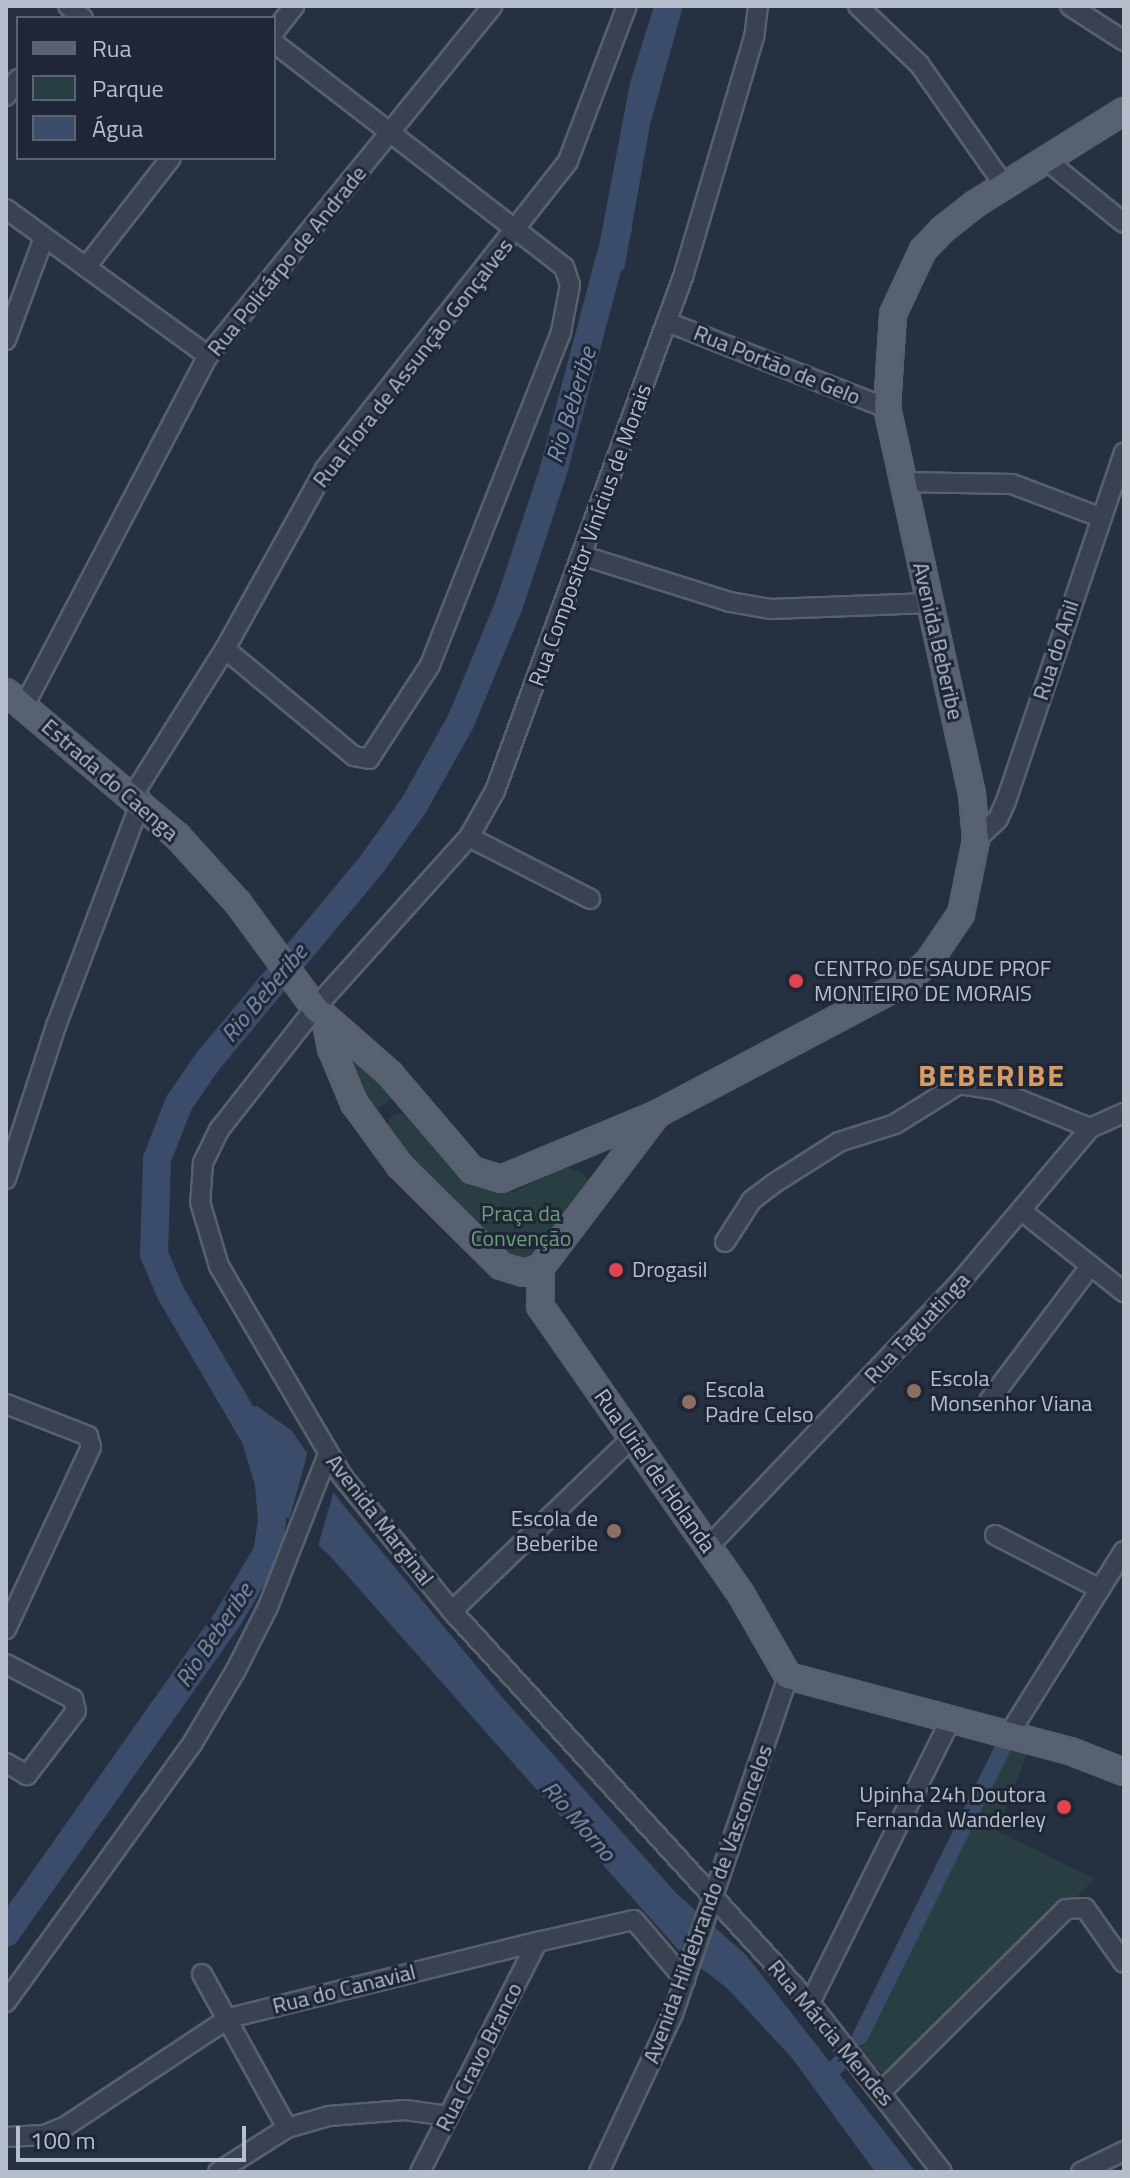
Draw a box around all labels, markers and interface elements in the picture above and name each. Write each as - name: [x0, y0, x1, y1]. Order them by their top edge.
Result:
- legend: [16, 16, 276, 160]
- text: Rua: [92, 30, 131, 66]
- text: Parque: [92, 70, 164, 106]
- text: Água: [92, 110, 143, 146]
- street label: Rua Policárpo de Andrade: [202, 160, 372, 362]
- street label: Rua Flora de Assunção Gonçalves: [308, 233, 518, 493]
- street label: Rua Portão de Gelo: [690, 320, 864, 410]
- water label: Rio Beberibe: [540, 344, 602, 466]
- street label: Rua Compositor Vinícius de Morais: [523, 380, 657, 690]
- street label: Avenida Beberibe: [907, 560, 969, 722]
- street label: Rua do Anil: [1027, 596, 1085, 704]
- street label: Estrada do Caenga: [36, 713, 184, 847]
- water label: Rio Beberibe: [215, 938, 313, 1048]
- place label: CENTRO DE SAUDE PROF MONTEIRO DE MORAIS: [814, 955, 1051, 1006]
- marker: CENTRO DE SAUDE PROF MONTEIRO DE MORAIS: [785, 970, 807, 992]
- district label: BEBERIBE: [918, 1057, 1066, 1093]
- park label: Praça da Convenção: [471, 1200, 571, 1252]
- place label: Drogasil: [632, 1257, 708, 1283]
- marker: Drogasil: [607, 1261, 625, 1279]
- street label: Rua Taguatinga: [859, 1267, 975, 1389]
- place label: Escola Monsenhor Viana: [930, 1365, 1092, 1416]
- place label: Escola Padre Celso: [705, 1376, 814, 1428]
- marker: Escola Monsenhor Viana: [905, 1382, 923, 1400]
- street label: Rua Uriel de Holanda: [589, 1384, 721, 1558]
- marker: Escola Padre Celso: [680, 1393, 698, 1411]
- street label: Avenida Marginal: [321, 1449, 439, 1591]
- place label: Escola de Beberibe: [511, 1505, 598, 1556]
- marker: Escola de Beberibe: [605, 1522, 623, 1540]
- water label: Rio Beberibe: [169, 1578, 259, 1692]
- street label: Avenida Hildebrando de Vasconcelos: [638, 1741, 778, 2067]
- water label: Rio Morno: [536, 1775, 622, 1867]
- place label: Upinha 24h Doutora Fernanda Wanderley: [855, 1781, 1046, 1832]
- marker: Upinha 24h Doutora Fernanda Wanderley: [1053, 1796, 1075, 1818]
- street label: Rua Márcia Mendes: [762, 1955, 900, 2111]
- street label: Rua do Canavial: [270, 1958, 418, 2020]
- street label: Rua Cravo Branco: [430, 1978, 528, 2136]
- scale bar: [20, 2110, 250, 2160]
- text: 100 m: [30, 2122, 96, 2158]

